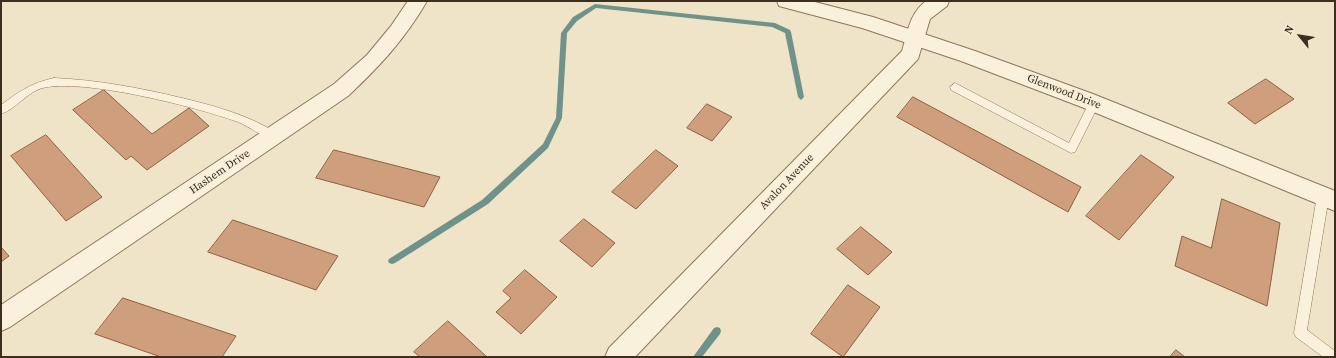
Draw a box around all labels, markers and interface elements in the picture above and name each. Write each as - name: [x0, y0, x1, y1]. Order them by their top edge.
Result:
- north arrow: [1280, 16, 1320, 56]
- text: N: [1281, 23, 1298, 37]
- street label: Glenwood Drive: [1025, 72, 1103, 112]
- street label: Hashem Drive: [187, 147, 253, 197]
- street label: Avalon Avenue: [757, 151, 817, 213]

